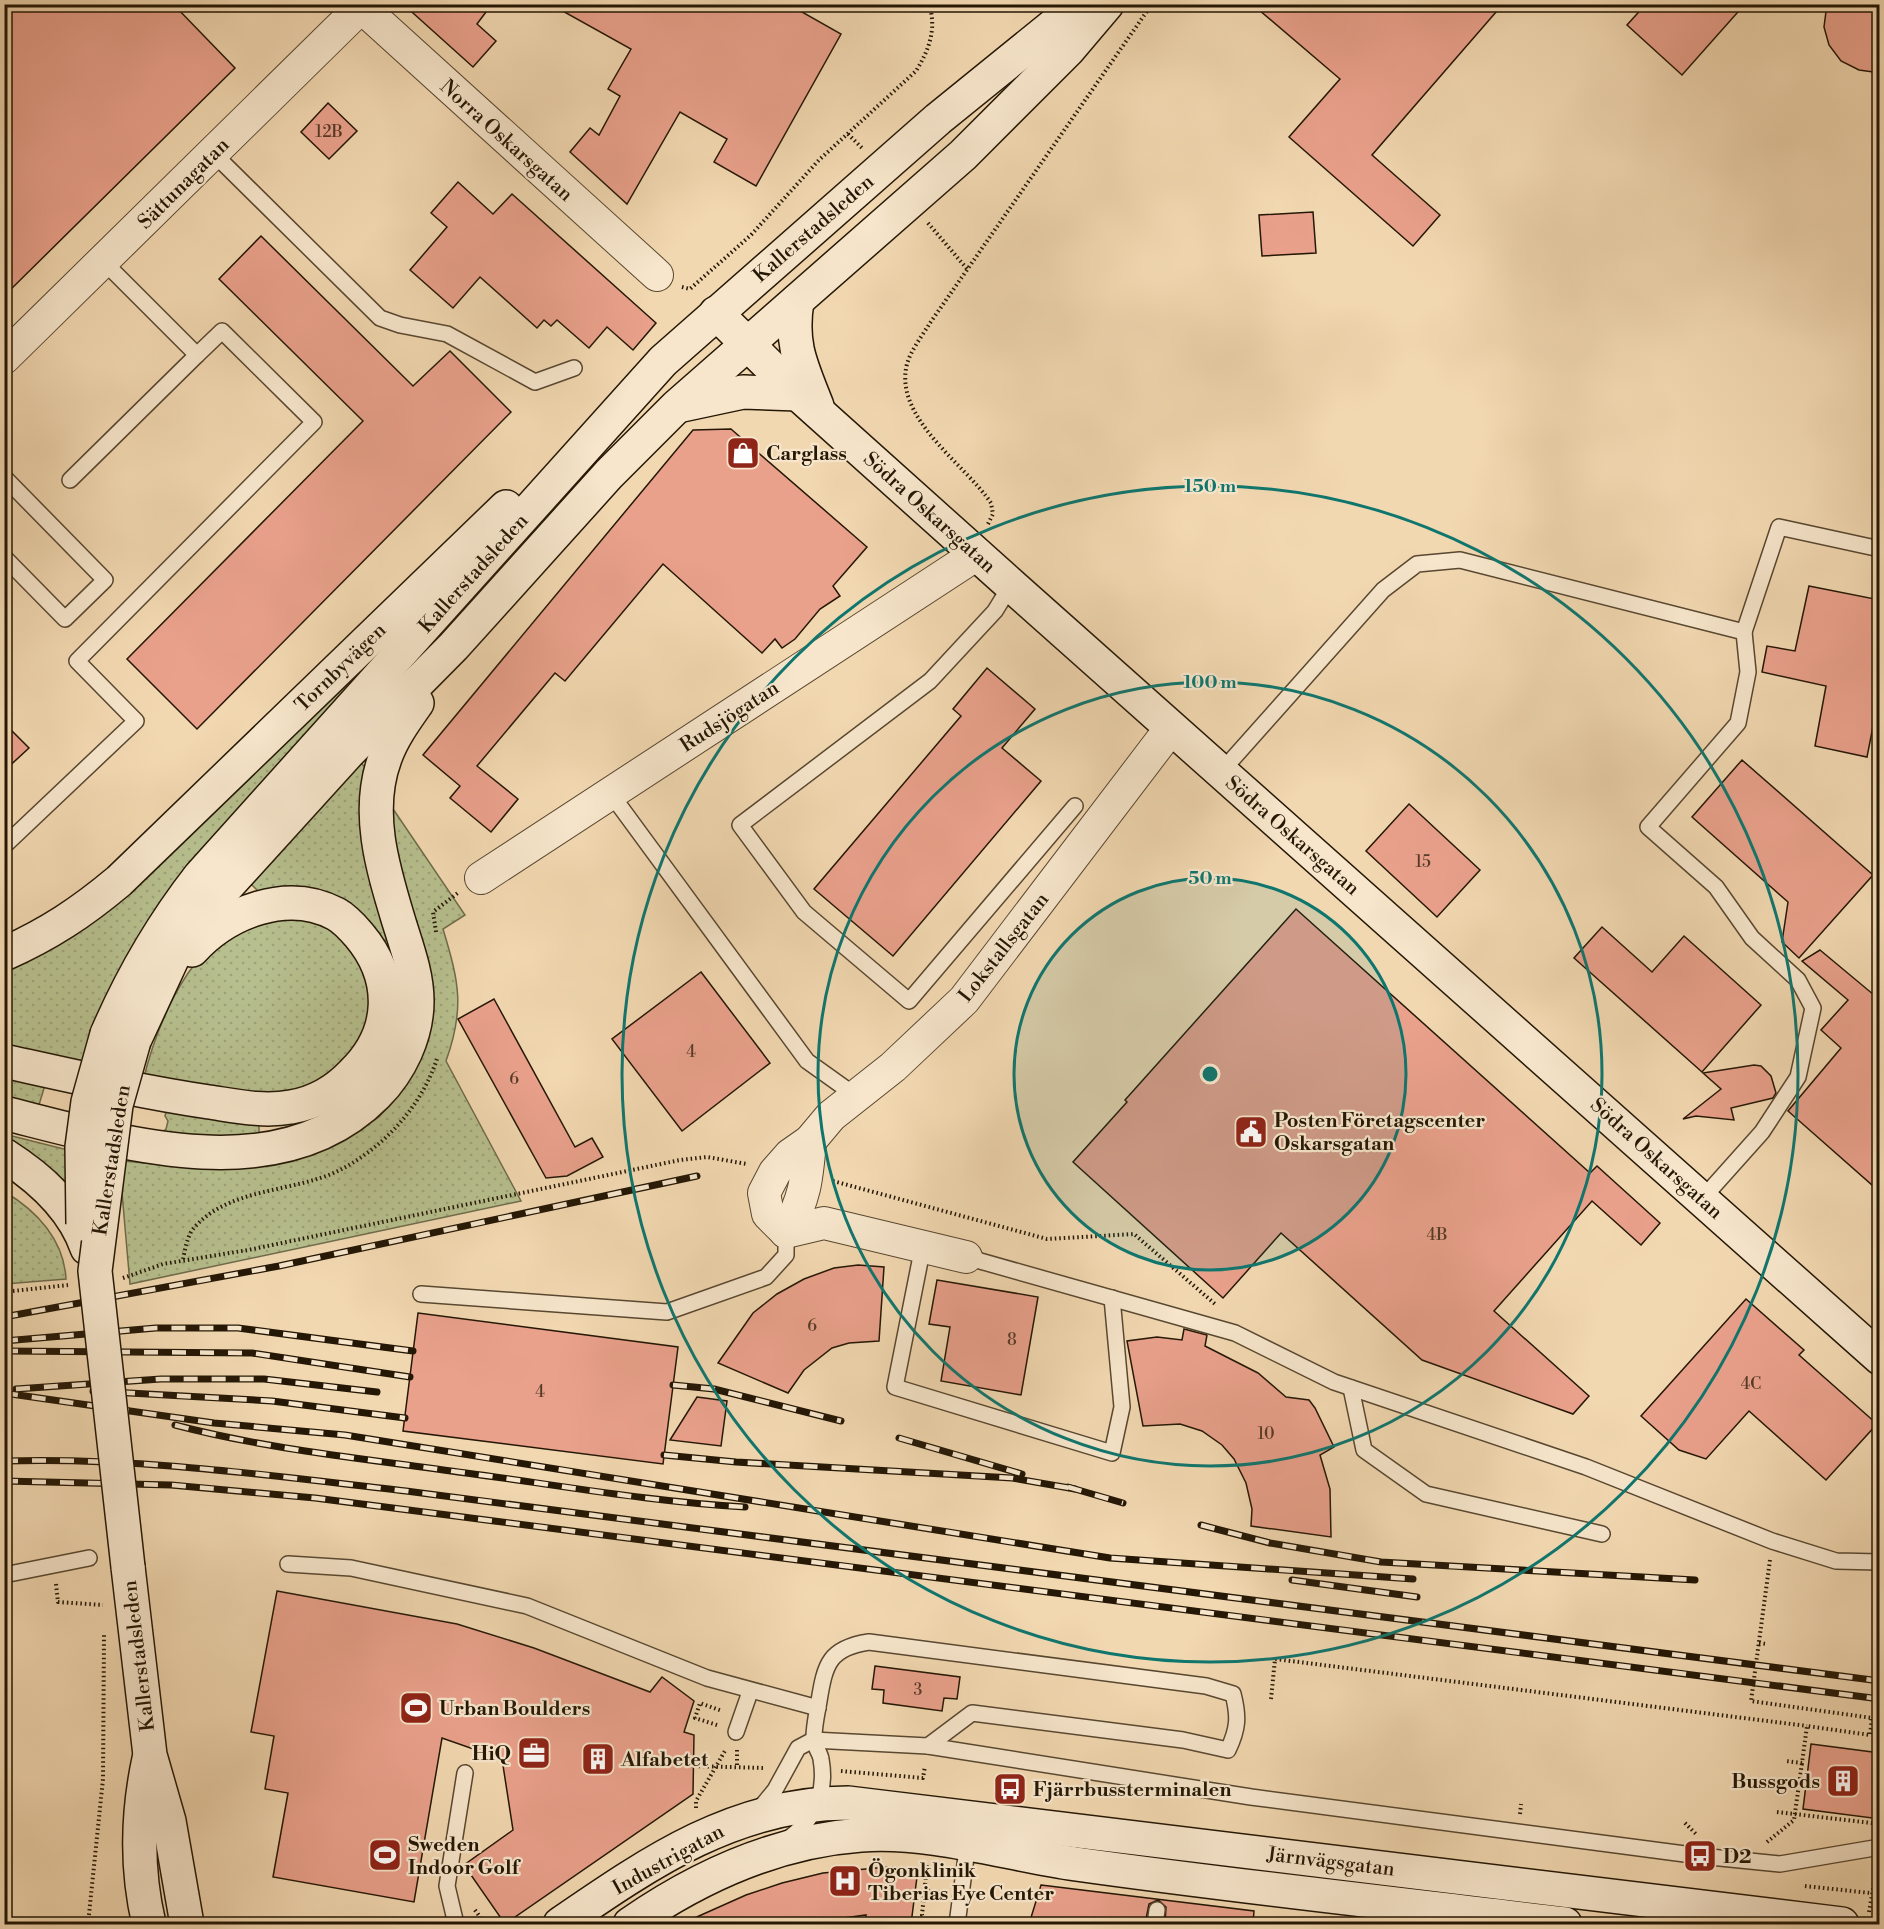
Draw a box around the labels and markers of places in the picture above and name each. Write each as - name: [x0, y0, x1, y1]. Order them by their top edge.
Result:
- shop icon: Carglass: [725, 435, 761, 471]
- place label: Carglass: [766, 442, 847, 467]
- centre of rings: [1200, 1064, 1220, 1084]
- place label: Posten Företagscenter Oskarsgatan: [1274, 1109, 1485, 1157]
- public building icon: Posten Företagscenter Oskarsgatan: [1233, 1114, 1269, 1150]
- sports icon: Urban Boulders: [398, 1690, 434, 1726]
- place label: Urban Boulders: [439, 1697, 590, 1722]
- office icon: HiQ: [516, 1735, 552, 1771]
- building icon: Alfabetet: [580, 1741, 616, 1777]
- place label: HiQ: [472, 1742, 511, 1767]
- place label: Alfabetet: [620, 1748, 709, 1773]
- building icon: Bussgods: [1825, 1763, 1861, 1799]
- place label: Bussgods: [1731, 1770, 1820, 1795]
- bus stop icon: Fjärrbussterminalen: [992, 1771, 1028, 1807]
- place label: Fjärrbussterminalen: [1033, 1778, 1232, 1803]
- place label: Sweden Indoor Golf: [408, 1833, 522, 1881]
- sports icon: Sweden Indoor Golf: [367, 1837, 403, 1873]
- bus stop icon: D2: [1682, 1838, 1718, 1874]
- place label: D2: [1723, 1845, 1751, 1870]
- place label: Ögonklinik Tiberias Eye Center: [868, 1858, 1054, 1907]
- hospital icon: Ögonklinik Tiberias Eye Center: [827, 1863, 863, 1899]

